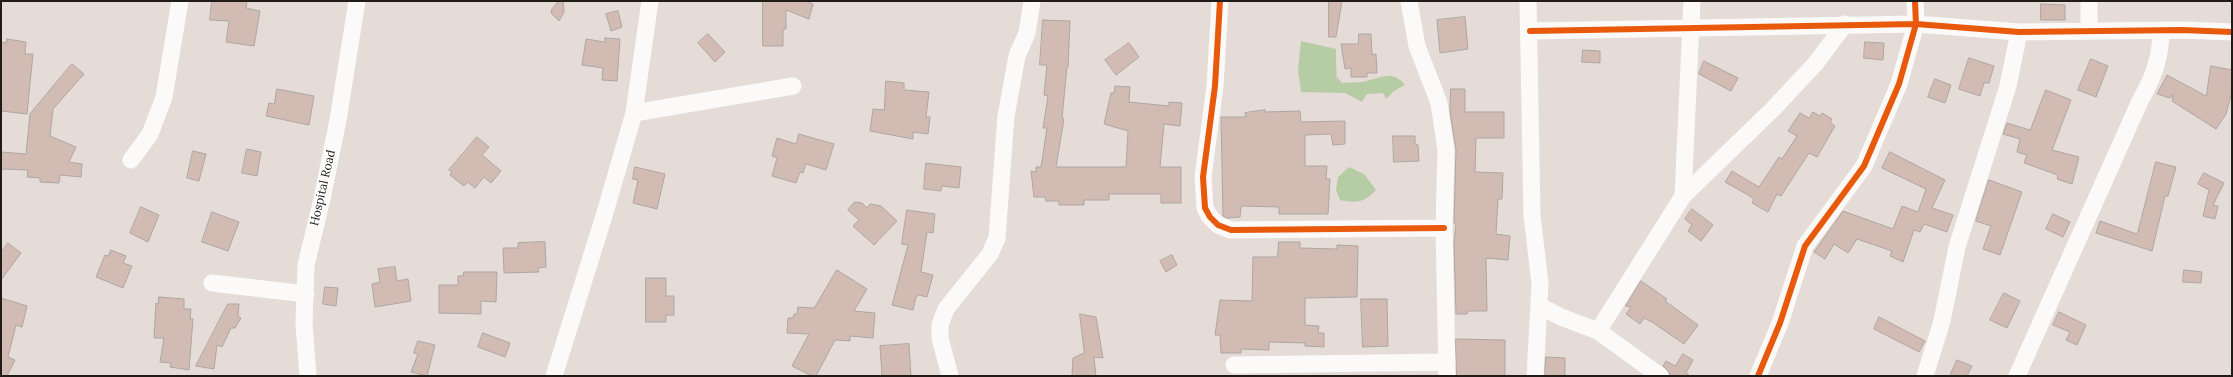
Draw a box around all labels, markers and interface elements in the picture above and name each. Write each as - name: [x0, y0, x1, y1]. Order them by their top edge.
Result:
- street label: Hospital Road: [307, 149, 339, 227]

